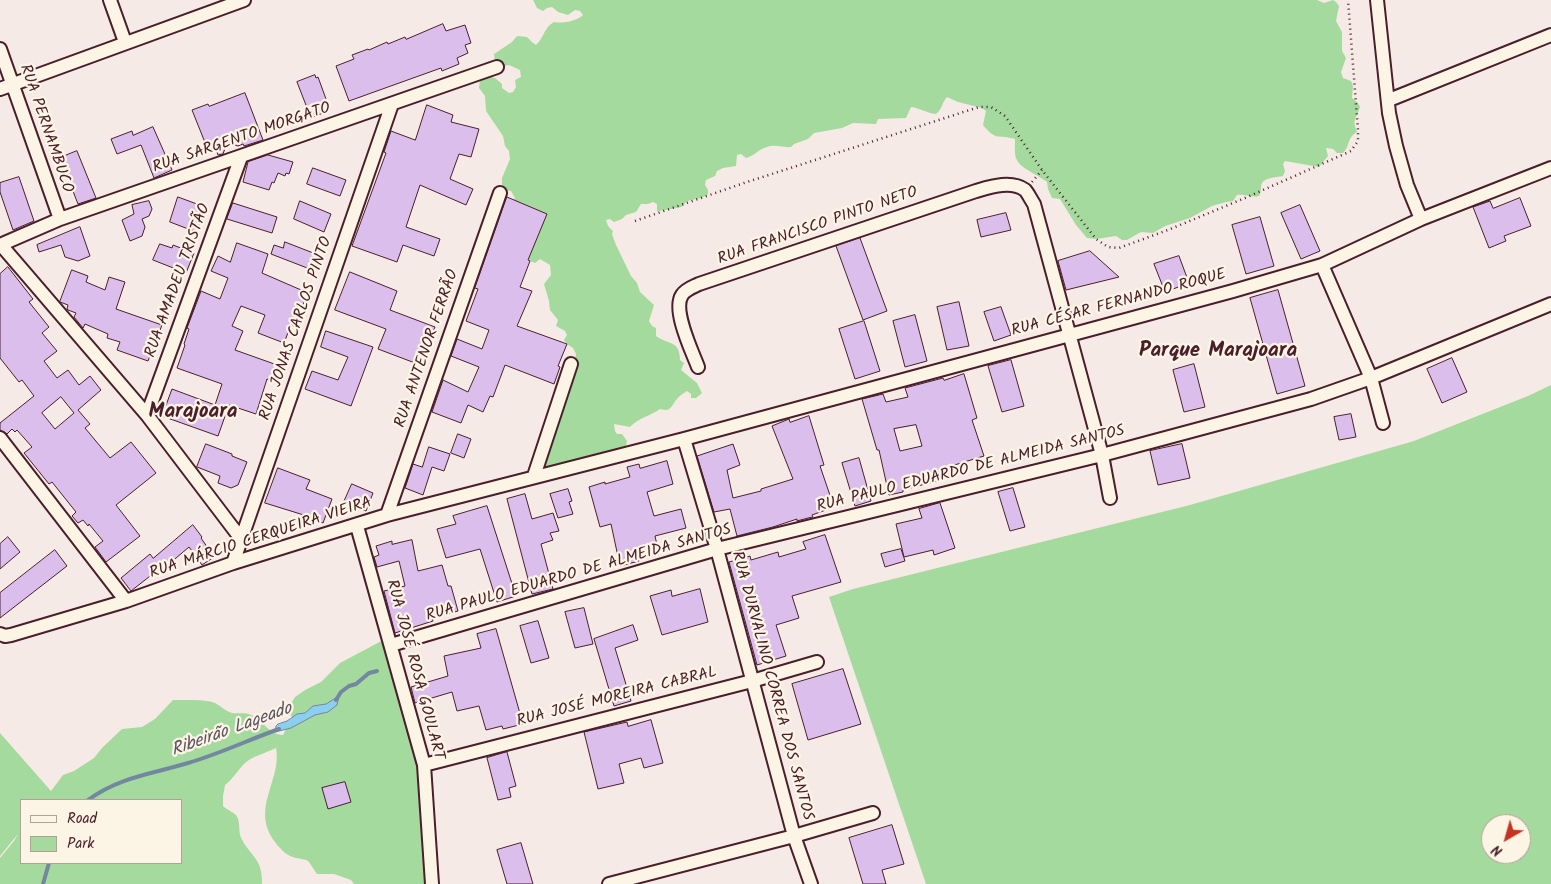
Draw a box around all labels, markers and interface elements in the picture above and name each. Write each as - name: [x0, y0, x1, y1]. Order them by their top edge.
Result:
- street label: RUA PERNAMBUCO: [14, 62, 76, 196]
- street label: RUA SARGENTO MORGATO: [150, 99, 334, 179]
- street label: RUA FRANCISCO PINTO NETO: [716, 184, 920, 270]
- street label: RUA AMADEU TRISTÃO: [142, 201, 216, 361]
- street label: RUA JONAS CARLOS PINTO: [257, 235, 337, 423]
- street label: RUA CÉSAR FERNANDO ROQUE: [1010, 266, 1228, 342]
- street label: RUA ANTENOR FERRÃO: [392, 267, 464, 431]
- district label: Parque Marajoara: [1139, 339, 1297, 365]
- district label: Marajoara: [149, 400, 237, 426]
- street label: RUA PAULO EDUARDO DE ALMEIDA SANTOS: [815, 422, 1127, 518]
- street label: RUA MÁRCIO CERQUEIRA VIEIRA: [148, 494, 374, 584]
- street label: RUA PAULO EDUARDO DE ALMEIDA SANTOS: [424, 521, 734, 627]
- street label: RUA DURVALINO CORREA DOS SANTOS: [726, 549, 816, 823]
- street label: RUA JOSÉ ROSA GOULART: [381, 578, 447, 762]
- street label: RUA JOSÉ MOREIRA CABRAL: [515, 664, 719, 732]
- water label: Ribeirão Lageado: [169, 699, 295, 763]
- legend: [20, 799, 182, 864]
- text: Road: [67, 807, 97, 831]
- north arrow: [1481, 814, 1531, 864]
- text: Park: [67, 832, 94, 856]
- text: N: [1487, 839, 1508, 861]

